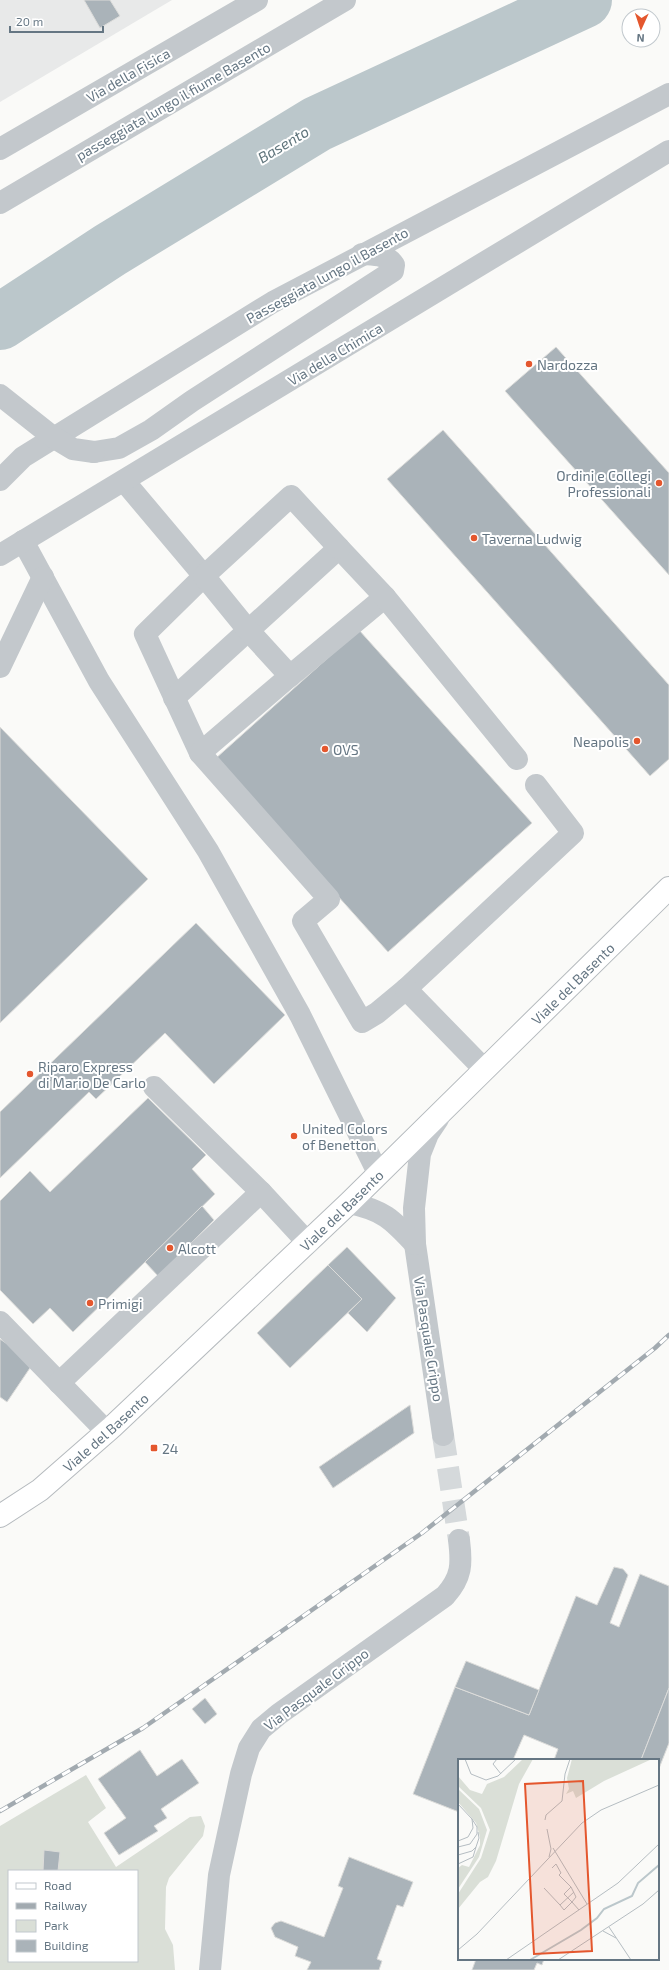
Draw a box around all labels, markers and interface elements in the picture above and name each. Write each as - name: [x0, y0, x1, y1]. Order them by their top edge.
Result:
- scale bar: [10, 8, 103, 34]
- north arrow: [621, 8, 661, 48]
- text: 20 m: [16, 14, 43, 28]
- text: N: [636, 32, 645, 45]
- street label: passeggiata lungo il fiume Basento: [73, 38, 273, 164]
- street label: Via della Fisica: [83, 44, 173, 106]
- water label: Basento: [254, 122, 312, 166]
- street label: Passeggiata lungo il Basento: [243, 223, 411, 327]
- street label: Via della Chimica: [285, 319, 385, 389]
- place label: Nardozza: [537, 356, 598, 373]
- marker: Nardozza: [524, 359, 534, 369]
- place label: Ordini e Collegi Professionali: [556, 467, 651, 500]
- marker: Ordini e Collegi Professionali: [654, 478, 664, 488]
- place label: Taverna Ludwig: [482, 530, 582, 547]
- marker: Taverna Ludwig: [469, 533, 479, 543]
- place label: Neapolis: [573, 733, 629, 750]
- marker: Neapolis: [632, 736, 642, 746]
- place label: OVS: [333, 741, 359, 758]
- marker: OVS: [320, 744, 330, 754]
- street label: Viale del Basento: [527, 939, 617, 1028]
- place label: Riparo Express di Mario De Carlo: [38, 1058, 146, 1091]
- marker: Riparo Express di Mario De Carlo: [25, 1069, 35, 1079]
- place label: United Colors of Benetton: [302, 1120, 388, 1153]
- marker: United Colors of Benetton: [289, 1131, 299, 1141]
- street label: Viale del Basento: [296, 1166, 387, 1254]
- place label: Alcott: [178, 1240, 216, 1257]
- marker: Alcott: [165, 1243, 175, 1253]
- street label: Via Pasquale Grippo: [411, 1275, 447, 1403]
- place label: Primigi: [98, 1295, 142, 1312]
- marker: Primigi: [85, 1298, 95, 1308]
- street label: Viale del Basento: [59, 1389, 152, 1475]
- place label: 24: [162, 1440, 178, 1457]
- marker: 24: [149, 1443, 159, 1453]
- street label: Via Pasquale Grippo: [260, 1644, 372, 1734]
- inset map: [458, 1759, 659, 1960]
- legend: [8, 1870, 138, 1962]
- text: Road: [44, 1878, 72, 1892]
- text: Railway: [44, 1898, 88, 1912]
- text: Park: [44, 1918, 69, 1932]
- text: Building: [44, 1938, 89, 1952]

